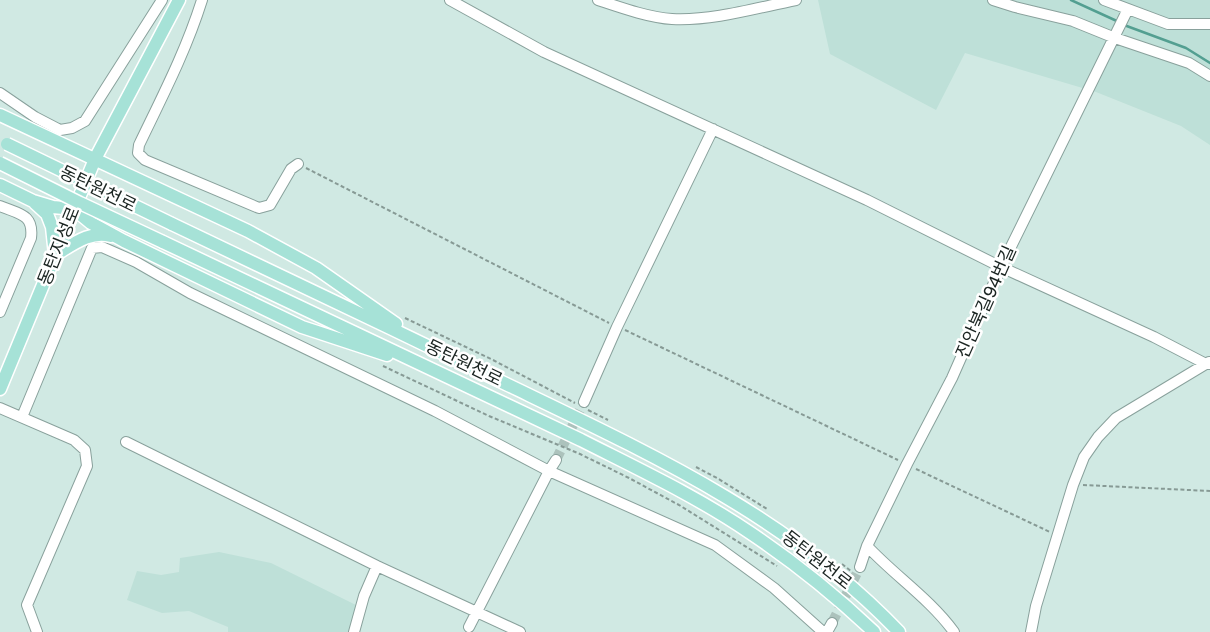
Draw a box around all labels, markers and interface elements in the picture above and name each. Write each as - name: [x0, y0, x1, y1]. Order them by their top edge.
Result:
- street label: 동탄원천로: [56, 160, 140, 216]
- street label: 동탄지성로: [32, 203, 84, 288]
- street label: 진안북길94번길: [950, 242, 1020, 361]
- street label: 동탄원천로: [422, 334, 506, 390]
- street label: 동탄원천로: [778, 525, 857, 593]

